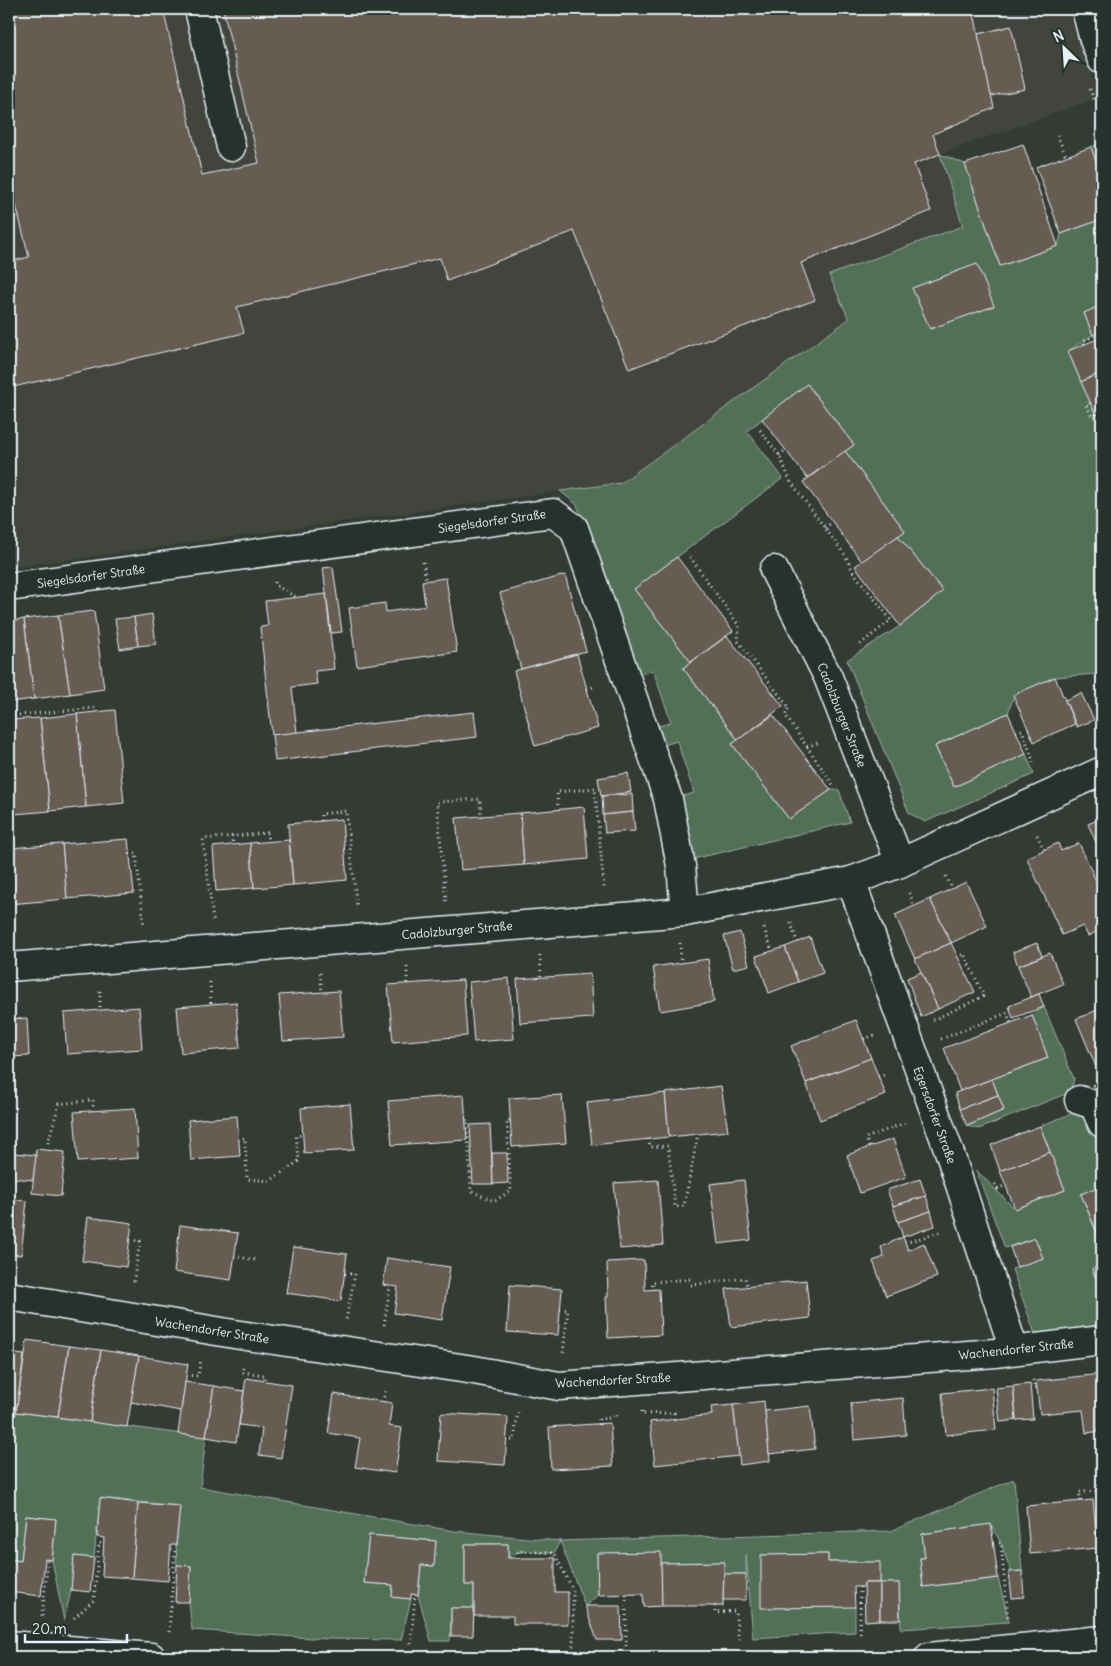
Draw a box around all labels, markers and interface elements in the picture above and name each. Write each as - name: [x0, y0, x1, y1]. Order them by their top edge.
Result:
- north arrow: [1038, 22, 1088, 72]
- text: N: [1050, 26, 1067, 46]
- street label: Siegelsdorfer Straße: [437, 506, 547, 536]
- street label: Siegelsdorfer Straße: [36, 561, 146, 591]
- street label: Cadolzburger Straße: [814, 661, 870, 769]
- street label: Cadolzburger Straße: [401, 918, 513, 942]
- street label: Egersdorfer Straße: [910, 1064, 960, 1166]
- street label: Wachendorfer Straße: [154, 1314, 270, 1346]
- street label: Wachendorfer Straße: [958, 1336, 1074, 1362]
- street label: Wachendorfer Straße: [555, 1369, 671, 1391]
- scale bar: [25, 1611, 128, 1643]
- text: 20 m: [32, 1619, 67, 1638]

